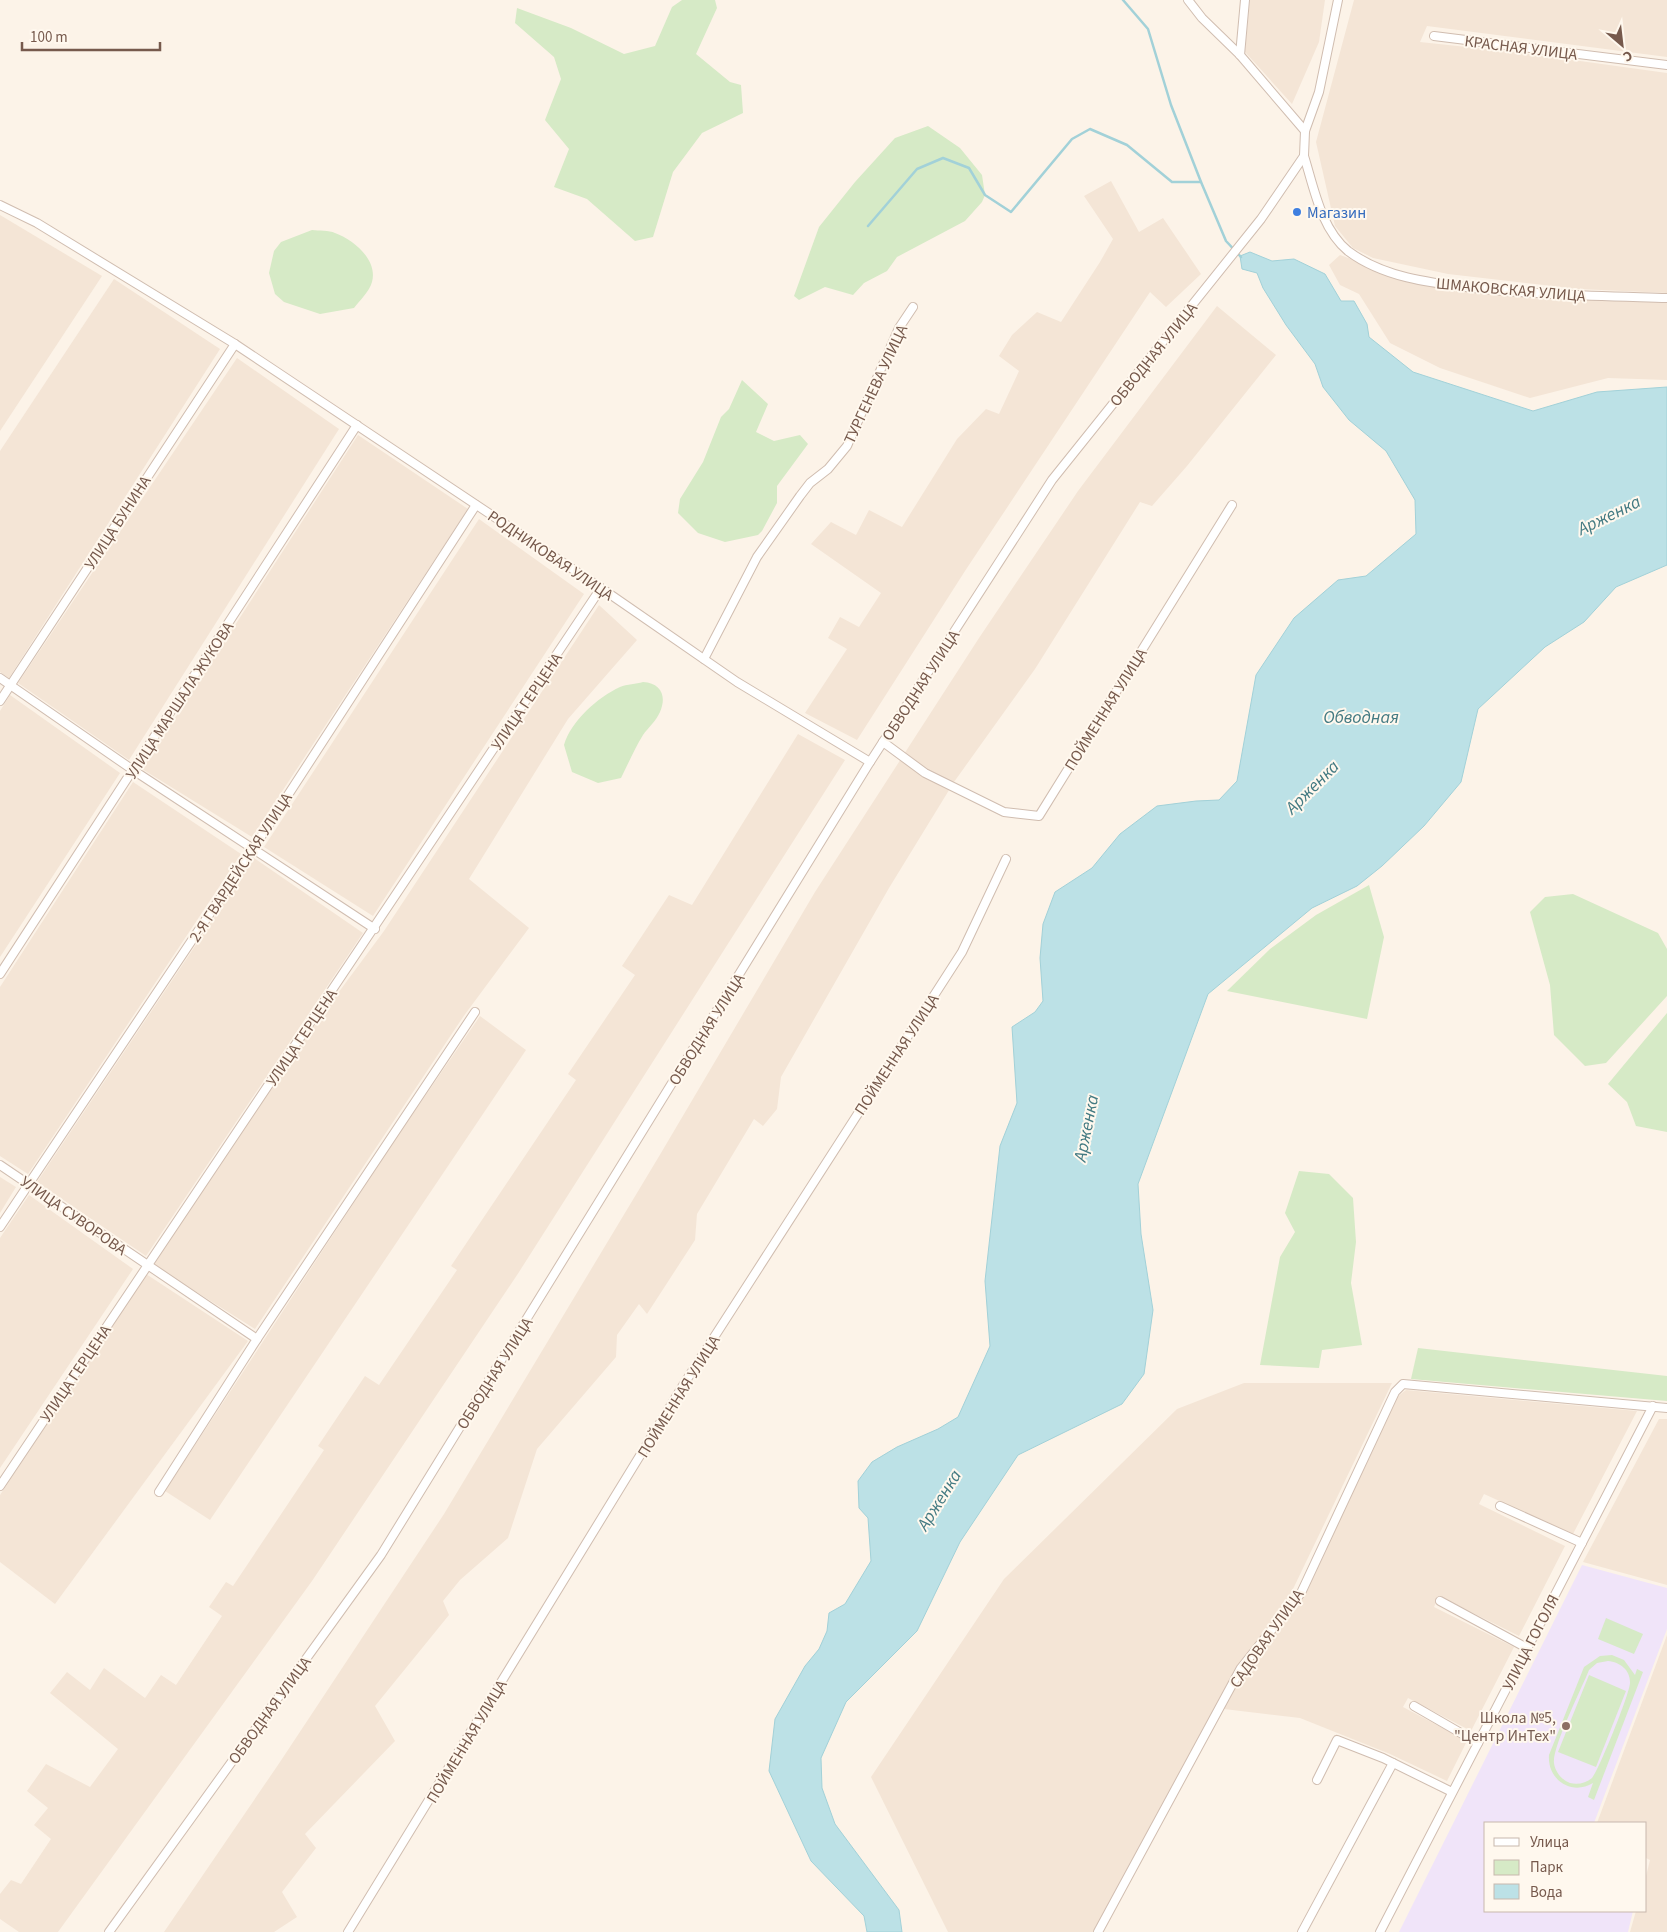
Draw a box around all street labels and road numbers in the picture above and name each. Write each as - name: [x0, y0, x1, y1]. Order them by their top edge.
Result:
- street label: КРАСНАЯ УЛИЦА: [1463, 30, 1579, 66]
- street label: ШМАКОВСКАЯ УЛИЦА: [1435, 273, 1587, 308]
- street label: ОБВОДНАЯ УЛИЦА: [1105, 298, 1203, 411]
- street label: ТУРГЕНЕВА УЛИЦА: [839, 321, 913, 448]
- street label: УЛИЦА БУНИНА: [79, 471, 157, 574]
- street label: РОДНИКОВАЯ УЛИЦА: [483, 505, 618, 606]
- street label: УЛИЦА МАРШАЛА ЖУКОВА: [121, 617, 239, 784]
- street label: ОБВОДНАЯ УЛИЦА: [877, 626, 965, 745]
- street label: ПОЙМЕННАЯ УЛИЦА: [1059, 644, 1153, 775]
- street label: УЛИЦА ГЕРЦЕНА: [486, 648, 568, 755]
- street label: 2-Я ГВАРДЕЙСКАЯ УЛИЦА: [184, 788, 298, 947]
- street label: ОБВОДНАЯ УЛИЦА: [664, 969, 750, 1090]
- street label: УЛИЦА ГЕРЦЕНА: [261, 984, 343, 1091]
- street label: ПОЙМЕННАЯ УЛИЦА: [849, 989, 944, 1119]
- street label: УЛИЦА СУВОРОВА: [16, 1171, 131, 1261]
- street label: ОБВОДНАЯ УЛИЦА: [452, 1313, 538, 1434]
- street label: УЛИЦА ГЕРЦЕНА: [35, 1320, 117, 1427]
- street label: ПОЙМЕННАЯ УЛИЦА: [632, 1331, 726, 1462]
- street label: САДОВАЯ УЛИЦА: [1225, 1584, 1309, 1692]
- street label: УЛИЦА ГОГОЛЯ: [1497, 1591, 1565, 1694]
- street label: ОБВОДНАЯ УЛИЦА: [223, 1652, 317, 1769]
- street label: ПОЙМЕННАЯ УЛИЦА: [421, 1675, 513, 1807]

